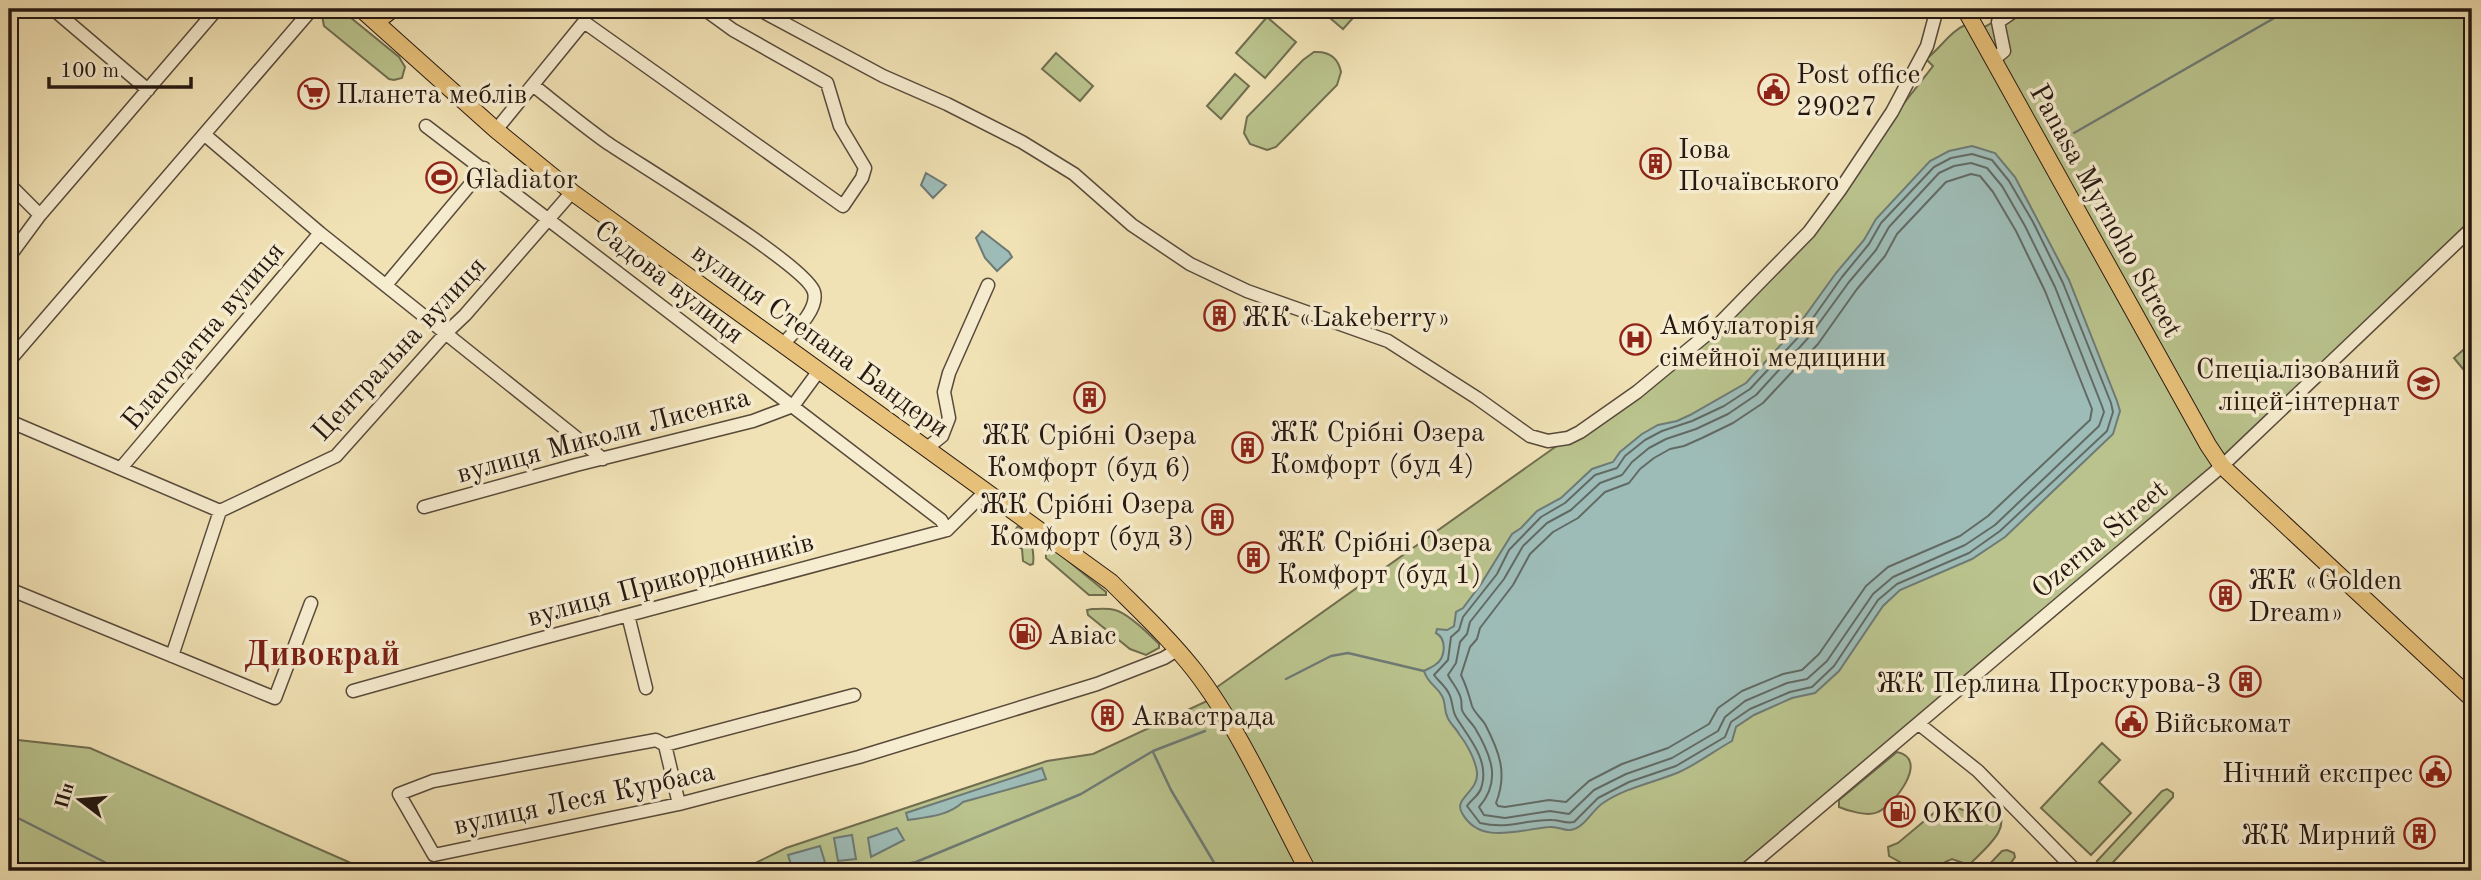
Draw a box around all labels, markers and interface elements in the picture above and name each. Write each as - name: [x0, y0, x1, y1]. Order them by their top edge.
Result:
- scale bar: [49, 46, 191, 90]
- text: 100 m: [60, 61, 119, 82]
- place label: Post office 29027: [1796, 62, 1920, 122]
- public building icon: Post office 29027: [1756, 72, 1790, 106]
- supermarket icon: Планета меблів: [296, 76, 330, 110]
- street label: Panasa Myrnoho Street: [2023, 80, 2186, 343]
- place label: Планета меблів: [336, 82, 527, 110]
- place label: Іова Почаївського: [1678, 137, 1840, 197]
- building icon: Іова Почаївського: [1638, 147, 1672, 181]
- sports icon: Gladiator: [425, 161, 459, 195]
- place label: Gladiator: [465, 167, 578, 195]
- street label: Садова вулиця: [588, 217, 748, 350]
- street label: Благодатна вулиця: [118, 238, 291, 436]
- street label: вулиця Степана Бандери: [686, 239, 953, 444]
- street label: Центральна вулиця: [308, 252, 493, 448]
- building icon: ЖК «Lakeberry»: [1202, 299, 1236, 333]
- place label: ЖК «Lakeberry»: [1242, 305, 1450, 333]
- place label: Амбулаторія сімейної медицини: [1659, 313, 1886, 373]
- hospital icon: Амбулаторія сімейної медицини: [1619, 323, 1653, 357]
- place label: Спеціалізований ліцей-інтернат: [2196, 357, 2400, 417]
- school or university icon: Спеціалізований ліцей-інтернат: [2406, 367, 2440, 401]
- building icon: ЖК Срібні Озера Комфорт (буд 6): [1072, 380, 1106, 414]
- street label: вулиця Миколи Лисенка: [454, 384, 754, 490]
- place label: ЖК Срібні Озера Комфорт (буд 4): [1270, 420, 1485, 480]
- place label: ЖК Срібні Озера Комфорт (буд 6): [982, 423, 1197, 483]
- building icon: ЖК Срібні Озера Комфорт (буд 4): [1230, 430, 1264, 464]
- street label: Ozerna Street: [2028, 476, 2174, 605]
- place label: ЖК Срібні Озера Комфорт (буд 3): [979, 492, 1194, 552]
- building icon: ЖК Срібні Озера Комфорт (буд 3): [1200, 502, 1234, 536]
- street label: вулиця Прикордонників: [525, 529, 817, 633]
- place label: ЖК Срібні Озера Комфорт (буд 1): [1277, 530, 1492, 590]
- building icon: ЖК Срібні Озера Комфорт (буд 1): [1237, 540, 1271, 574]
- place label: ЖК «Golden Dream»: [2248, 568, 2402, 628]
- building icon: ЖК «Golden Dream»: [2208, 578, 2242, 612]
- fuel station icon: Авіас: [1008, 617, 1042, 651]
- place label: Авіас: [1048, 623, 1116, 651]
- district label: Дивокрай: [244, 638, 400, 673]
- building icon: ЖК Перлина Проскурова-3: [2228, 665, 2262, 699]
- place label: ЖК Перлина Проскурова-3: [1876, 671, 2222, 699]
- building icon: Аквастрада: [1091, 698, 1125, 732]
- place label: Аквастрада: [1131, 704, 1275, 732]
- public building icon: Військомат: [2114, 705, 2148, 739]
- place label: Військомат: [2154, 711, 2291, 739]
- public building icon: Нічний експрес: [2419, 755, 2453, 789]
- street label: вулиця Леся Курбаса: [451, 759, 718, 841]
- place label: Нічний експрес: [2222, 761, 2413, 789]
- north arrow: [46, 764, 116, 834]
- text: Пн: [53, 781, 79, 811]
- fuel station icon: OKKO: [1882, 795, 1916, 829]
- place label: OKKO: [1922, 801, 2002, 829]
- building icon: ЖК Мирний: [2402, 817, 2436, 851]
- place label: ЖК Мирний: [2241, 823, 2396, 851]

